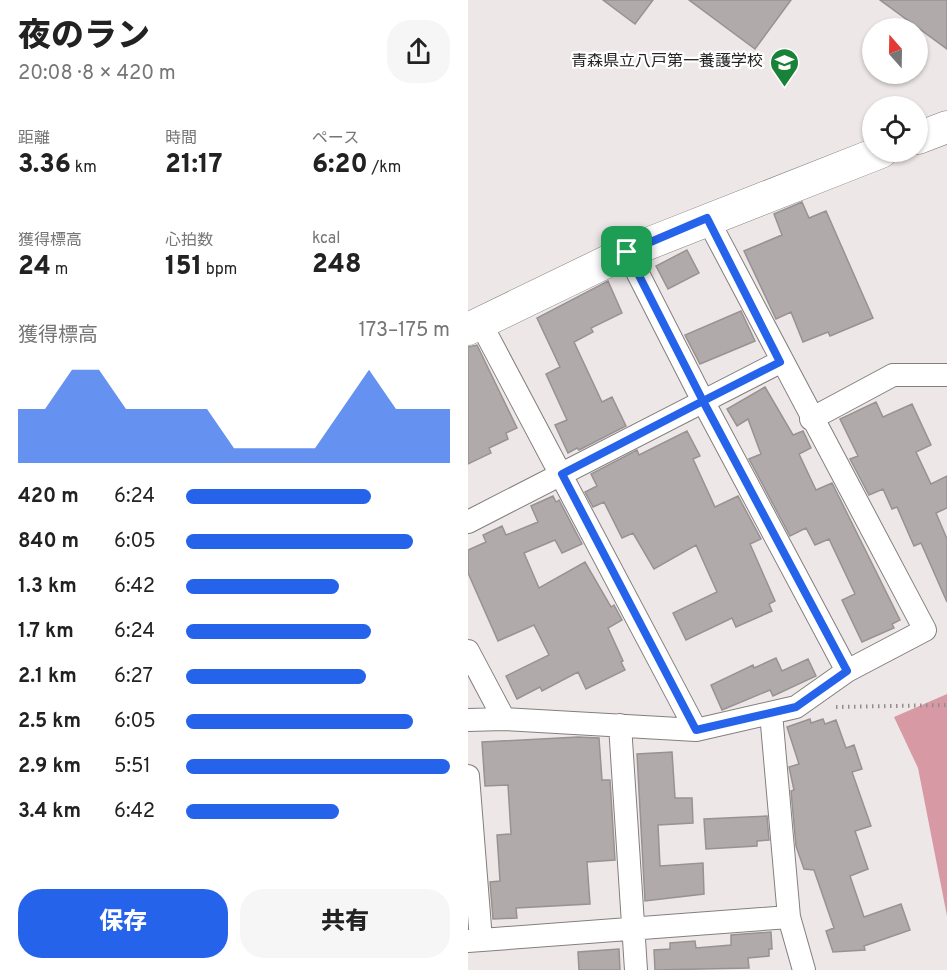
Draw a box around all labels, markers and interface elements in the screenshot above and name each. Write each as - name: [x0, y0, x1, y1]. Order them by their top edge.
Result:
- text: 夜のラン: [18, 17, 150, 59]
- north arrow: [862, 18, 928, 84]
- map controls: [862, 18, 928, 162]
- button: share: [387, 20, 450, 83]
- school or university icon: 青森県立八戸第一養護学校: [768, 46, 800, 88]
- place label: 青森県立八戸第一養護学校: [571, 52, 763, 72]
- text: 20:08 · 8 × 420 m: [18, 61, 176, 87]
- button: locate: [862, 96, 928, 162]
- text: 距離: [18, 129, 50, 149]
- text: 時間: [165, 129, 197, 149]
- text: ペース: [312, 129, 359, 149]
- text: 3.36: [18, 149, 71, 182]
- text: 21:17: [165, 149, 223, 182]
- text: 6:20: [312, 149, 368, 182]
- text: km: [71, 158, 97, 178]
- text: /km: [368, 158, 401, 178]
- pin: [601, 226, 652, 277]
- text: kcal: [312, 229, 340, 249]
- text: 獲得標高: [18, 231, 82, 251]
- text: 心拍数: [165, 231, 213, 251]
- icon: arrive: [610, 235, 643, 268]
- text: 248: [312, 249, 361, 282]
- text: 24: [18, 251, 51, 284]
- text: 151: [165, 251, 202, 284]
- text: m: [51, 260, 68, 280]
- text: bpm: [202, 260, 237, 280]
- text: 173–175 m: [358, 318, 450, 344]
- text: 獲得標高: [18, 323, 98, 349]
- text: 420 m: [18, 484, 79, 510]
- text: 6:24: [114, 484, 155, 510]
- text: 840 m: [18, 529, 79, 555]
- text: 6:05: [114, 529, 156, 555]
- text: 1.3 km: [18, 574, 77, 600]
- text: 6:42: [114, 574, 155, 600]
- text: 1.7 km: [18, 619, 74, 645]
- text: 6:24: [114, 619, 155, 645]
- text: 2.1 km: [18, 664, 77, 690]
- text: 6:27: [114, 664, 153, 690]
- text: 2.5 km: [18, 709, 81, 735]
- text: 6:05: [114, 709, 156, 735]
- text: 2.9 km: [18, 754, 81, 780]
- text: 5:51: [114, 754, 151, 780]
- text: 3.4 km: [18, 799, 81, 825]
- text: 6:42: [114, 799, 155, 825]
- button: 保存: [18, 889, 228, 958]
- button: 共有: [240, 889, 450, 958]

